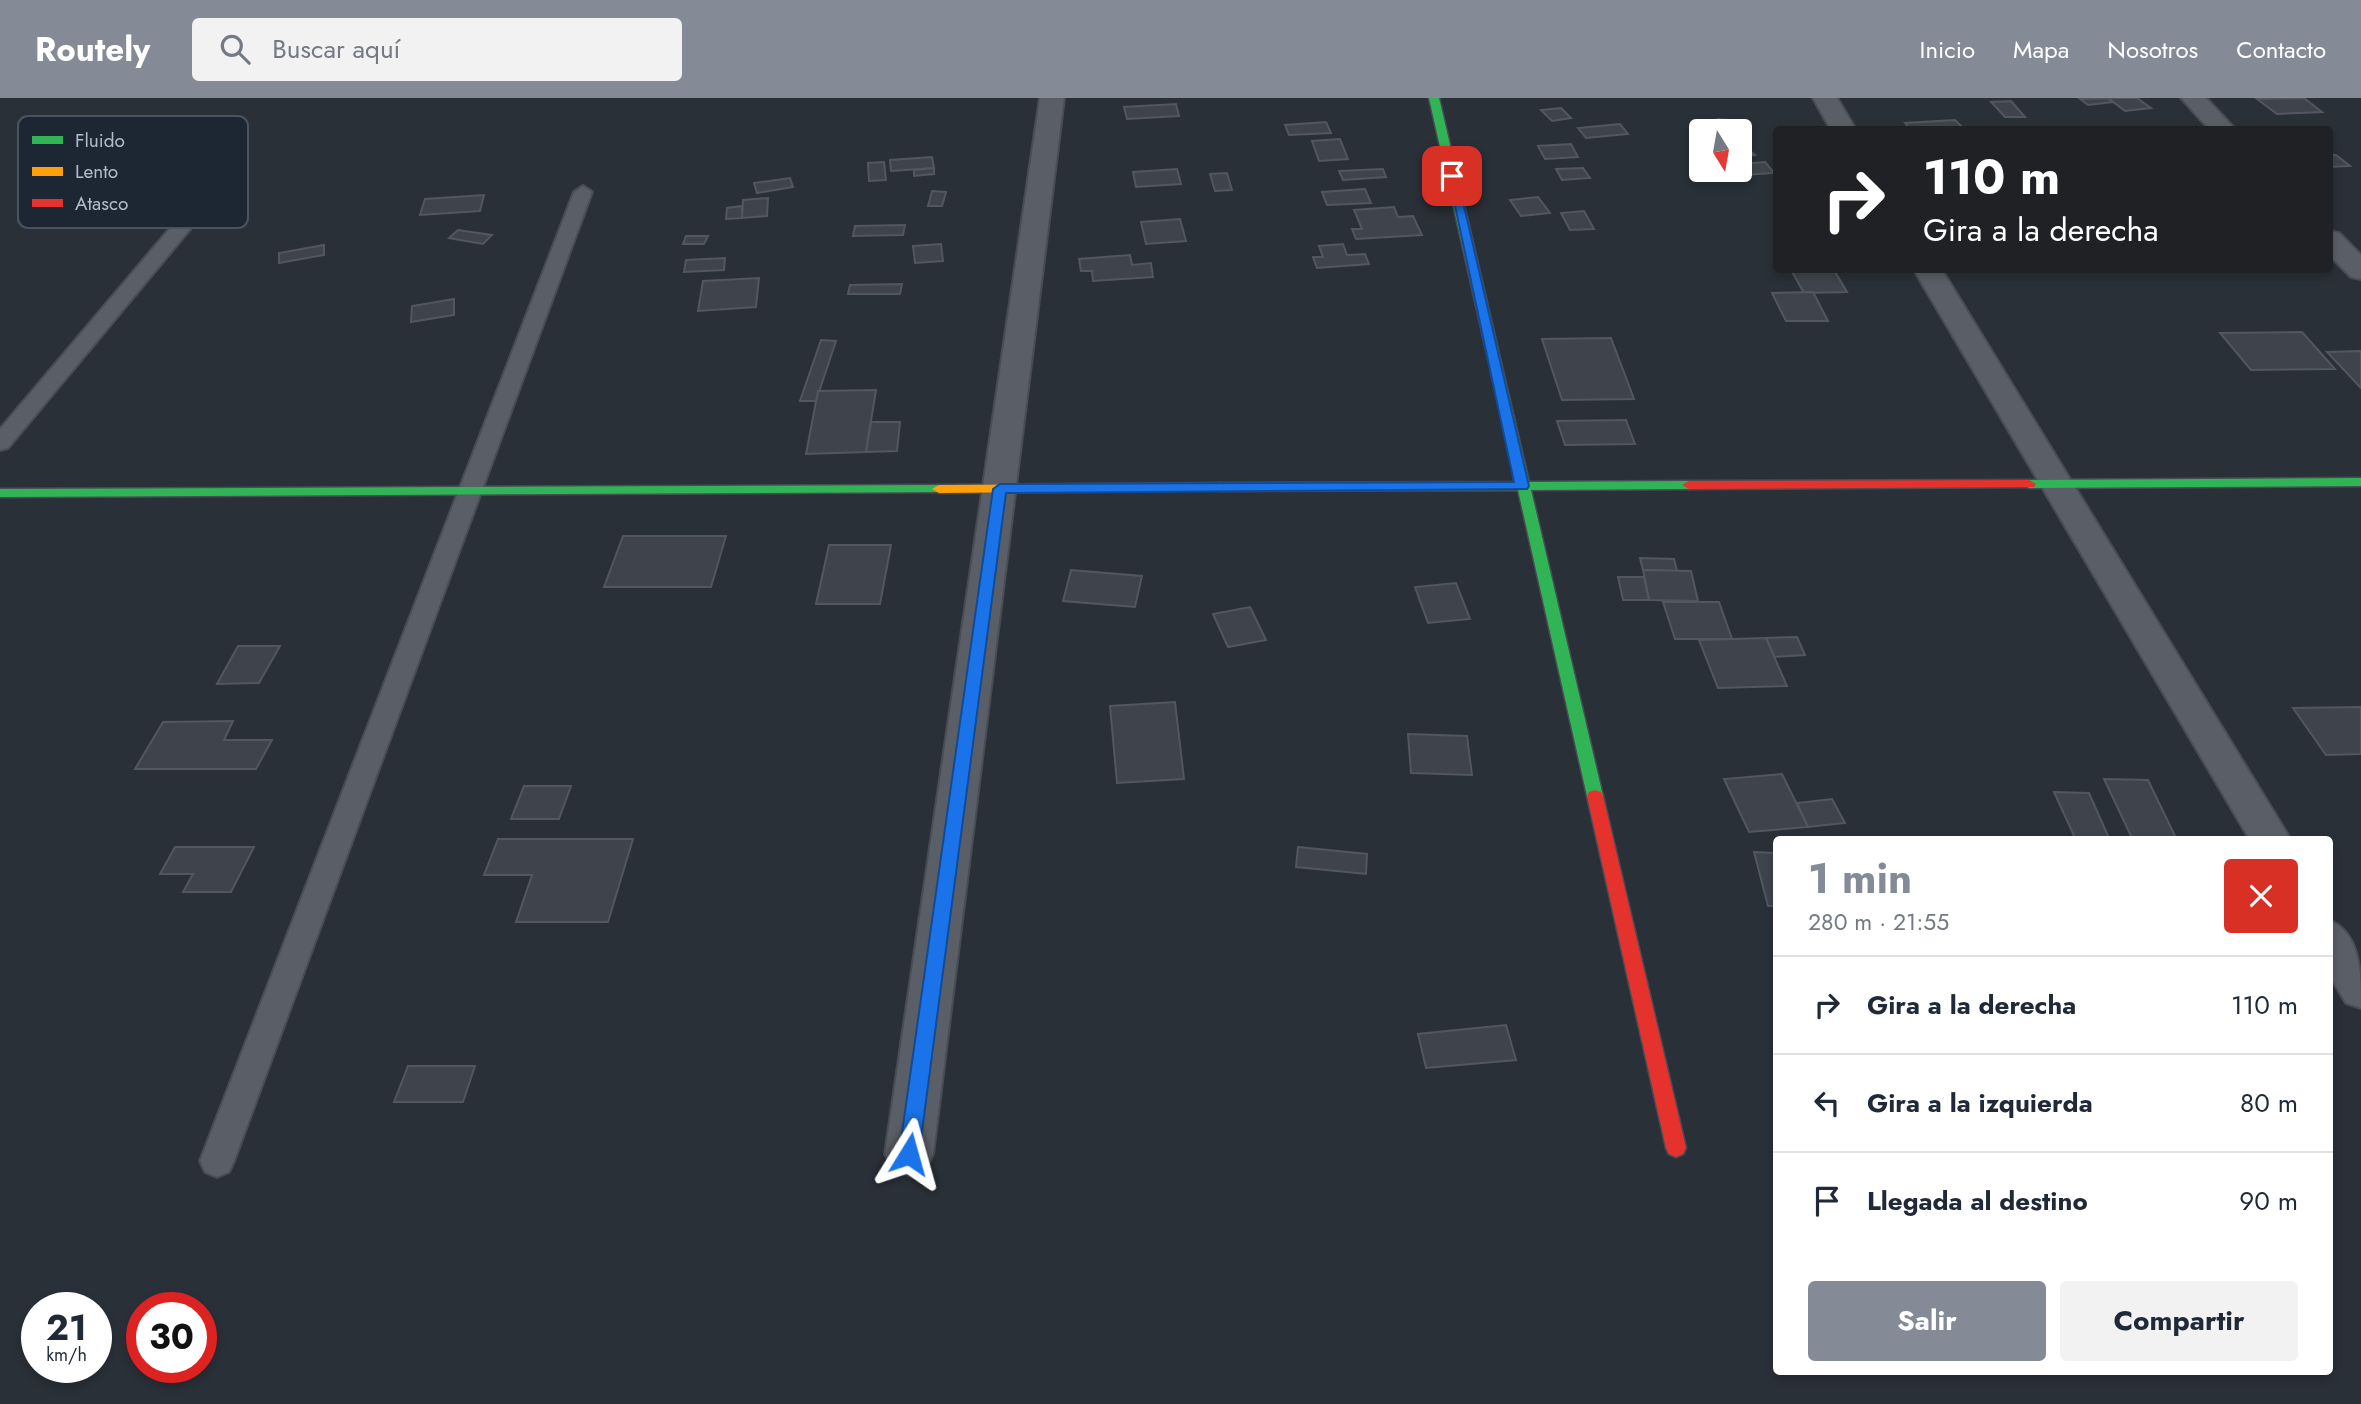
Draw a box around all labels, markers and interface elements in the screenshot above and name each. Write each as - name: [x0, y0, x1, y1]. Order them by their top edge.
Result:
- search box: [192, 18, 682, 81]
- text: Routely: [35, 26, 150, 73]
- icon: search: [216, 30, 254, 68]
- text: Buscar aquí: [272, 30, 400, 68]
- text: Inicio: [1920, 32, 1975, 67]
- text: Mapa: [2013, 32, 2069, 67]
- text: Nosotros: [2107, 32, 2198, 67]
- text: Contacto: [2236, 32, 2326, 67]
- legend: [18, 116, 248, 228]
- north arrow: [1689, 119, 1752, 182]
- map controls: [1689, 119, 1752, 182]
- text: Fluido: [75, 127, 125, 154]
- text: 110 m: [1923, 142, 2060, 212]
- pin: [1422, 146, 1482, 206]
- icon: right: [1808, 154, 1899, 245]
- icon: arrive: [1433, 157, 1471, 195]
- text: Lento: [75, 158, 118, 185]
- text: Atasco: [75, 190, 128, 217]
- text: Gira a la derecha: [1923, 207, 2159, 253]
- text: 1 min: [1808, 848, 1912, 909]
- button: close: [2224, 859, 2298, 933]
- text: 280 m · 21:55: [1808, 905, 1949, 939]
- icon: right: [1808, 986, 1846, 1024]
- text: Gira a la derecha: [1867, 986, 2076, 1024]
- text: 110 m: [2231, 986, 2298, 1024]
- icon: left: [1808, 1084, 1846, 1122]
- text: Gira a la izquierda: [1867, 1084, 2093, 1122]
- text: 80 m: [2240, 1084, 2298, 1122]
- position arrow: [872, 1117, 946, 1191]
- icon: arrive: [1808, 1182, 1846, 1220]
- text: Llegada al destino: [1867, 1182, 2088, 1220]
- text: 90 m: [2239, 1182, 2298, 1220]
- button: Salir: [1808, 1281, 2046, 1361]
- button: Compartir: [2060, 1281, 2298, 1361]
- speed limit sign: 30: [126, 1292, 217, 1383]
- text: 21: [46, 1303, 87, 1353]
- text: km/h: [46, 1342, 87, 1368]

